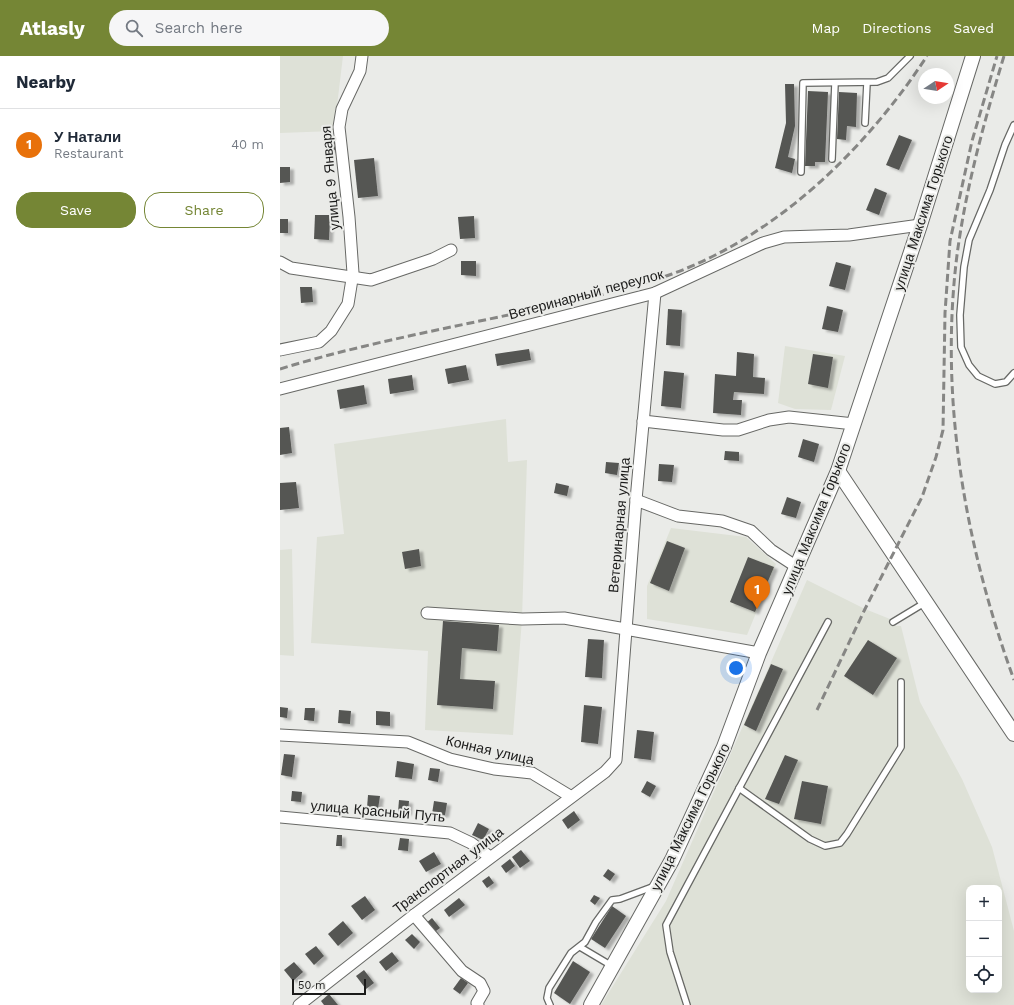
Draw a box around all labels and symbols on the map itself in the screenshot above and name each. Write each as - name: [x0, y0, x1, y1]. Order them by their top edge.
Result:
- north arrow: [918, 68, 954, 104]
- street label: улица 9 Января: [317, 125, 343, 231]
- street label: улица Максима Горького: [890, 133, 956, 293]
- street label: Ветеринарный переулок: [507, 265, 666, 322]
- street label: улица Максима Горького: [778, 441, 854, 597]
- street label: Ветеринарная улица: [605, 456, 633, 593]
- pin: 1: [744, 576, 770, 609]
- your location: [726, 658, 746, 678]
- street label: Конная улица: [444, 732, 536, 768]
- street label: улица Максима Горького: [647, 740, 733, 893]
- street label: улица Красный Путь: [310, 797, 446, 825]
- street label: Транспортная улица: [390, 823, 506, 917]
- scale bar: [292, 977, 366, 996]

